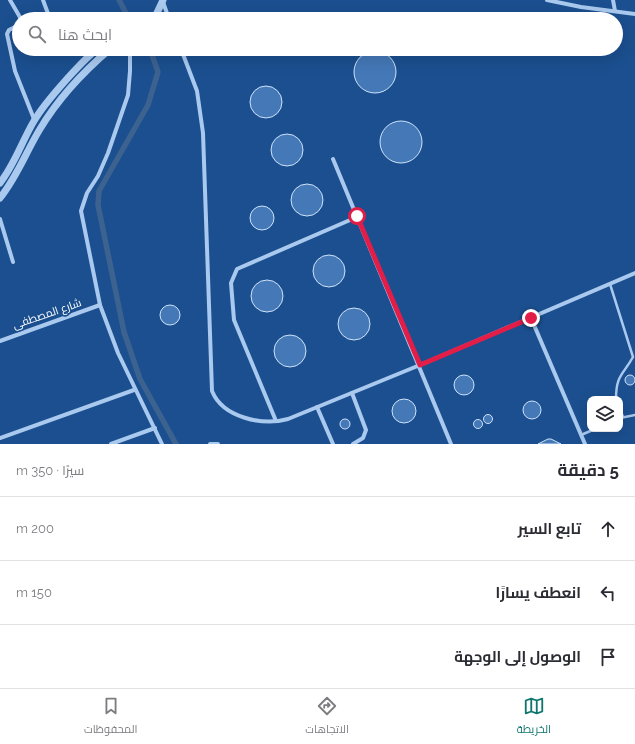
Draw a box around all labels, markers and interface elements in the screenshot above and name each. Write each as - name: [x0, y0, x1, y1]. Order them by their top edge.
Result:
- search box: [12, 12, 623, 56]
- icon: search: [26, 23, 48, 45]
- text: ابحث هنا: [58, 26, 112, 44]
- route start: [348, 207, 366, 225]
- street label: شارع المصطفى: [11, 296, 83, 333]
- route end: [522, 309, 540, 327]
- map controls: [587, 396, 623, 432]
- button: layers: [587, 396, 623, 432]
- text: 5 دقيقة: [557, 460, 619, 480]
- text: سيرًا · 350 m: [16, 463, 84, 478]
- icon: ahead: [597, 518, 619, 540]
- text: تابع السير: [518, 520, 581, 538]
- text: 200 m: [16, 521, 54, 536]
- icon: left: [597, 582, 619, 604]
- text: انعطف يسارًا: [496, 584, 581, 602]
- text: 150 m: [16, 585, 52, 600]
- icon: arrive: [597, 646, 619, 668]
- text: الوصول إلى الوجهة: [454, 648, 581, 666]
- tab: المحفوظات: [84, 695, 137, 739]
- tab: الاتجاهات: [305, 695, 349, 739]
- tab: الخريطة: [517, 695, 551, 739]

